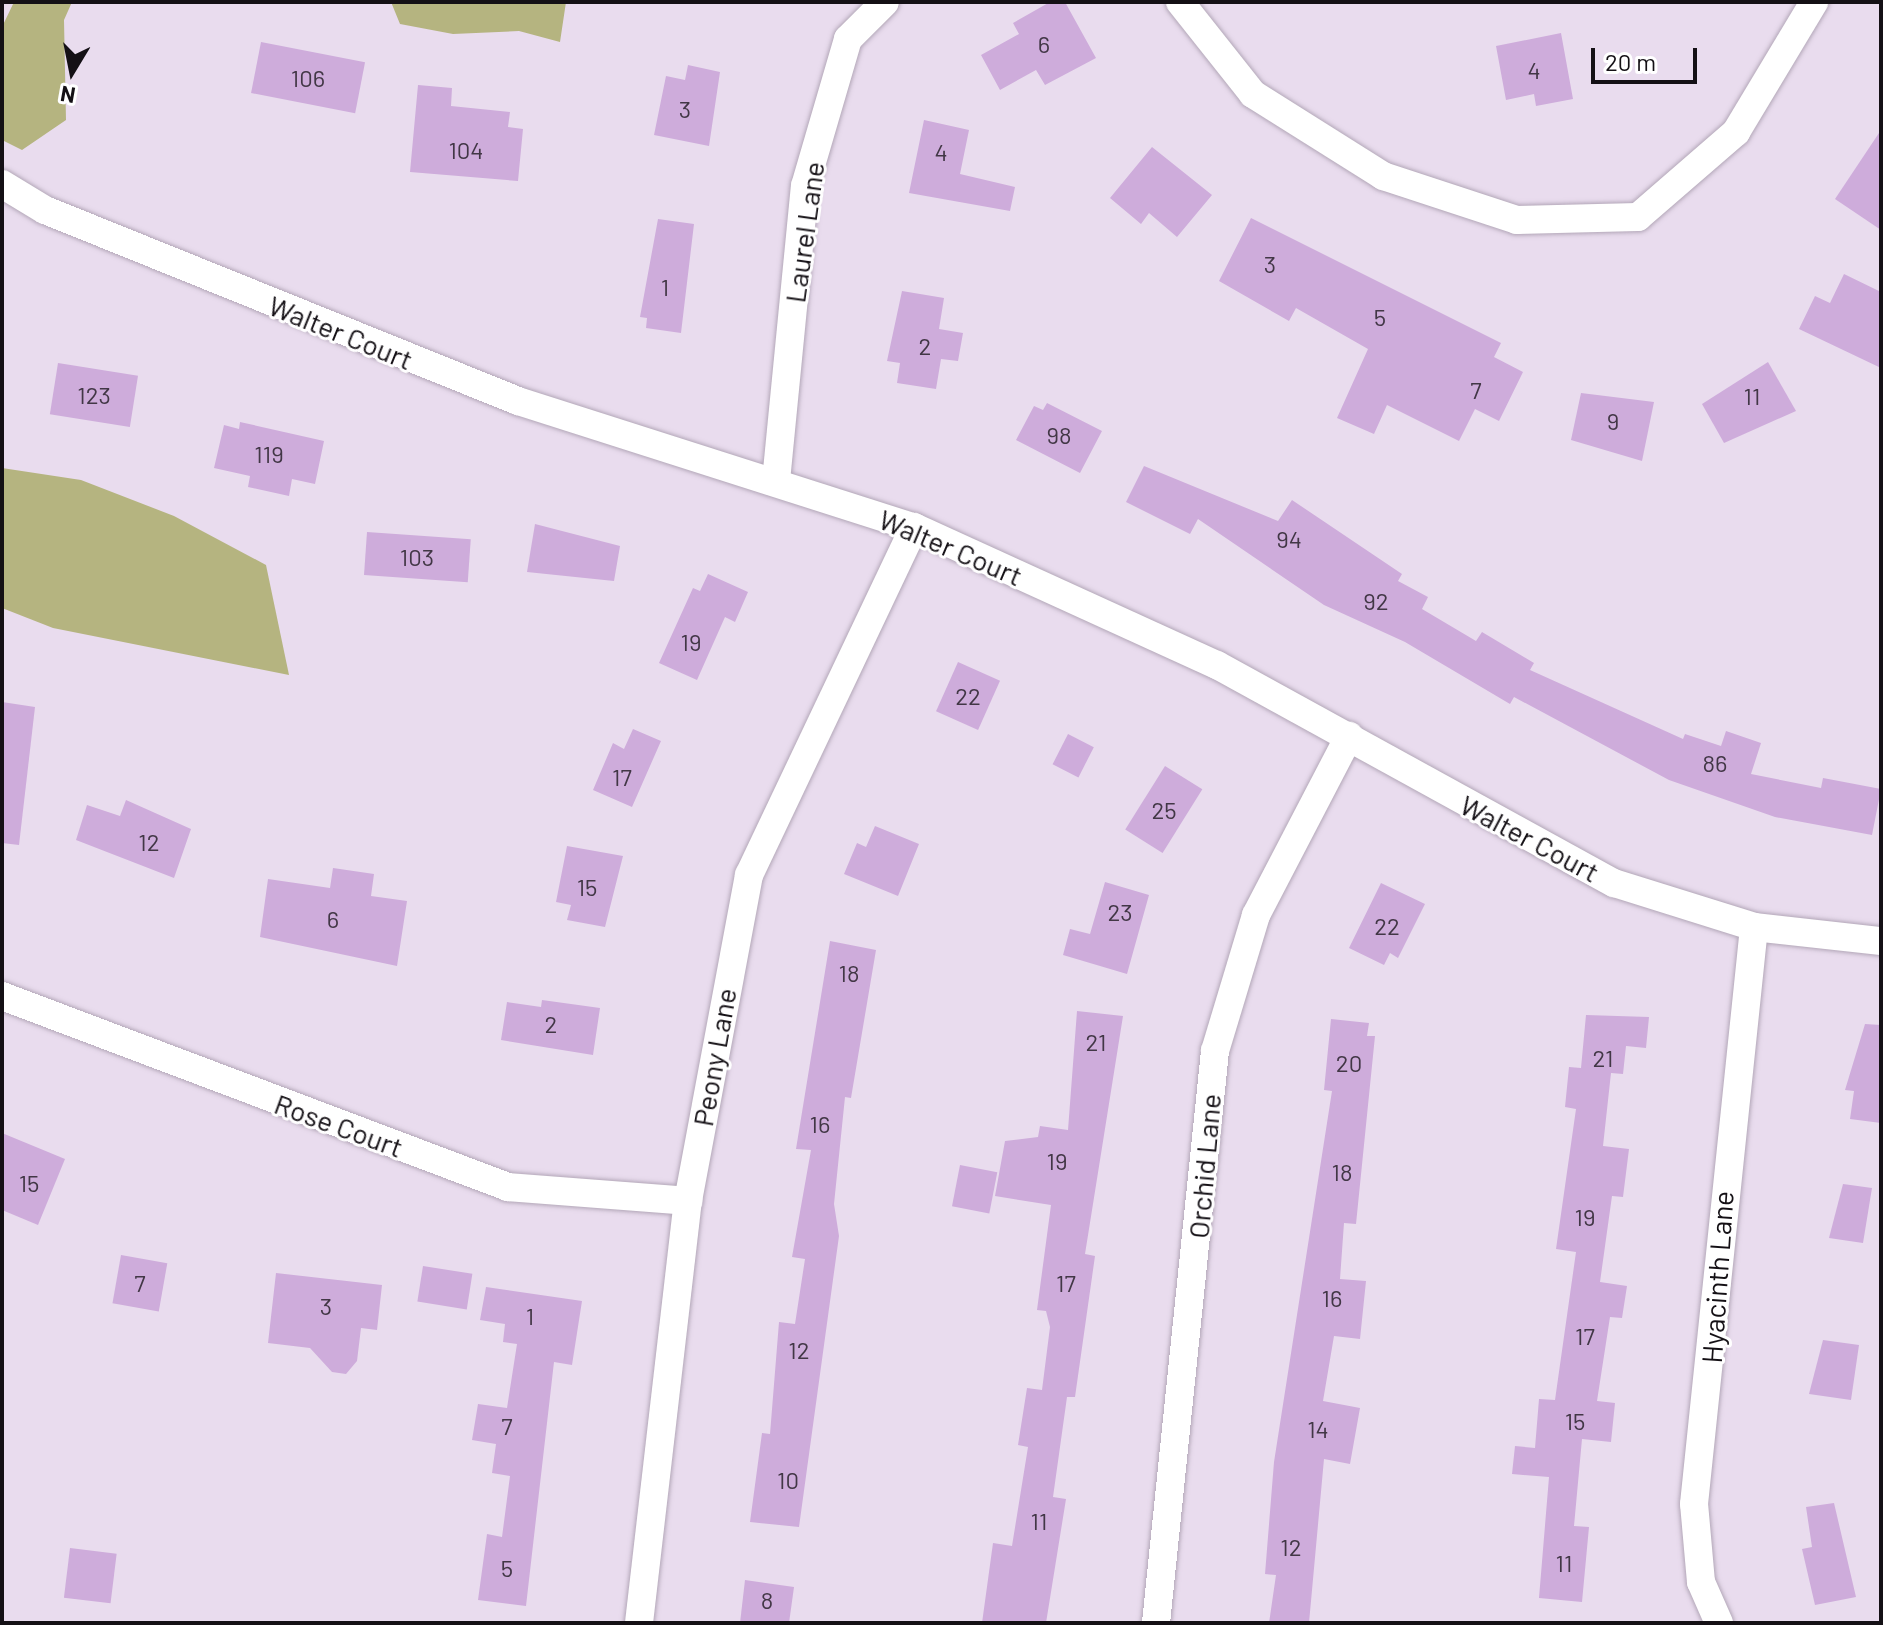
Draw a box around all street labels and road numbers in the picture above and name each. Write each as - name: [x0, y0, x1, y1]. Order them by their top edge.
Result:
- street label: Laurel Lane: [777, 159, 831, 305]
- street label: Walter Court: [264, 288, 418, 376]
- street label: Walter Court: [874, 502, 1028, 592]
- street label: Walter Court: [1455, 787, 1605, 889]
- street label: Peony Lane: [685, 985, 743, 1129]
- street label: Rose Court: [270, 1086, 408, 1164]
- street label: Orchid Lane: [1181, 1092, 1227, 1240]
- street label: Hyacinth Lane: [1694, 1190, 1740, 1364]

